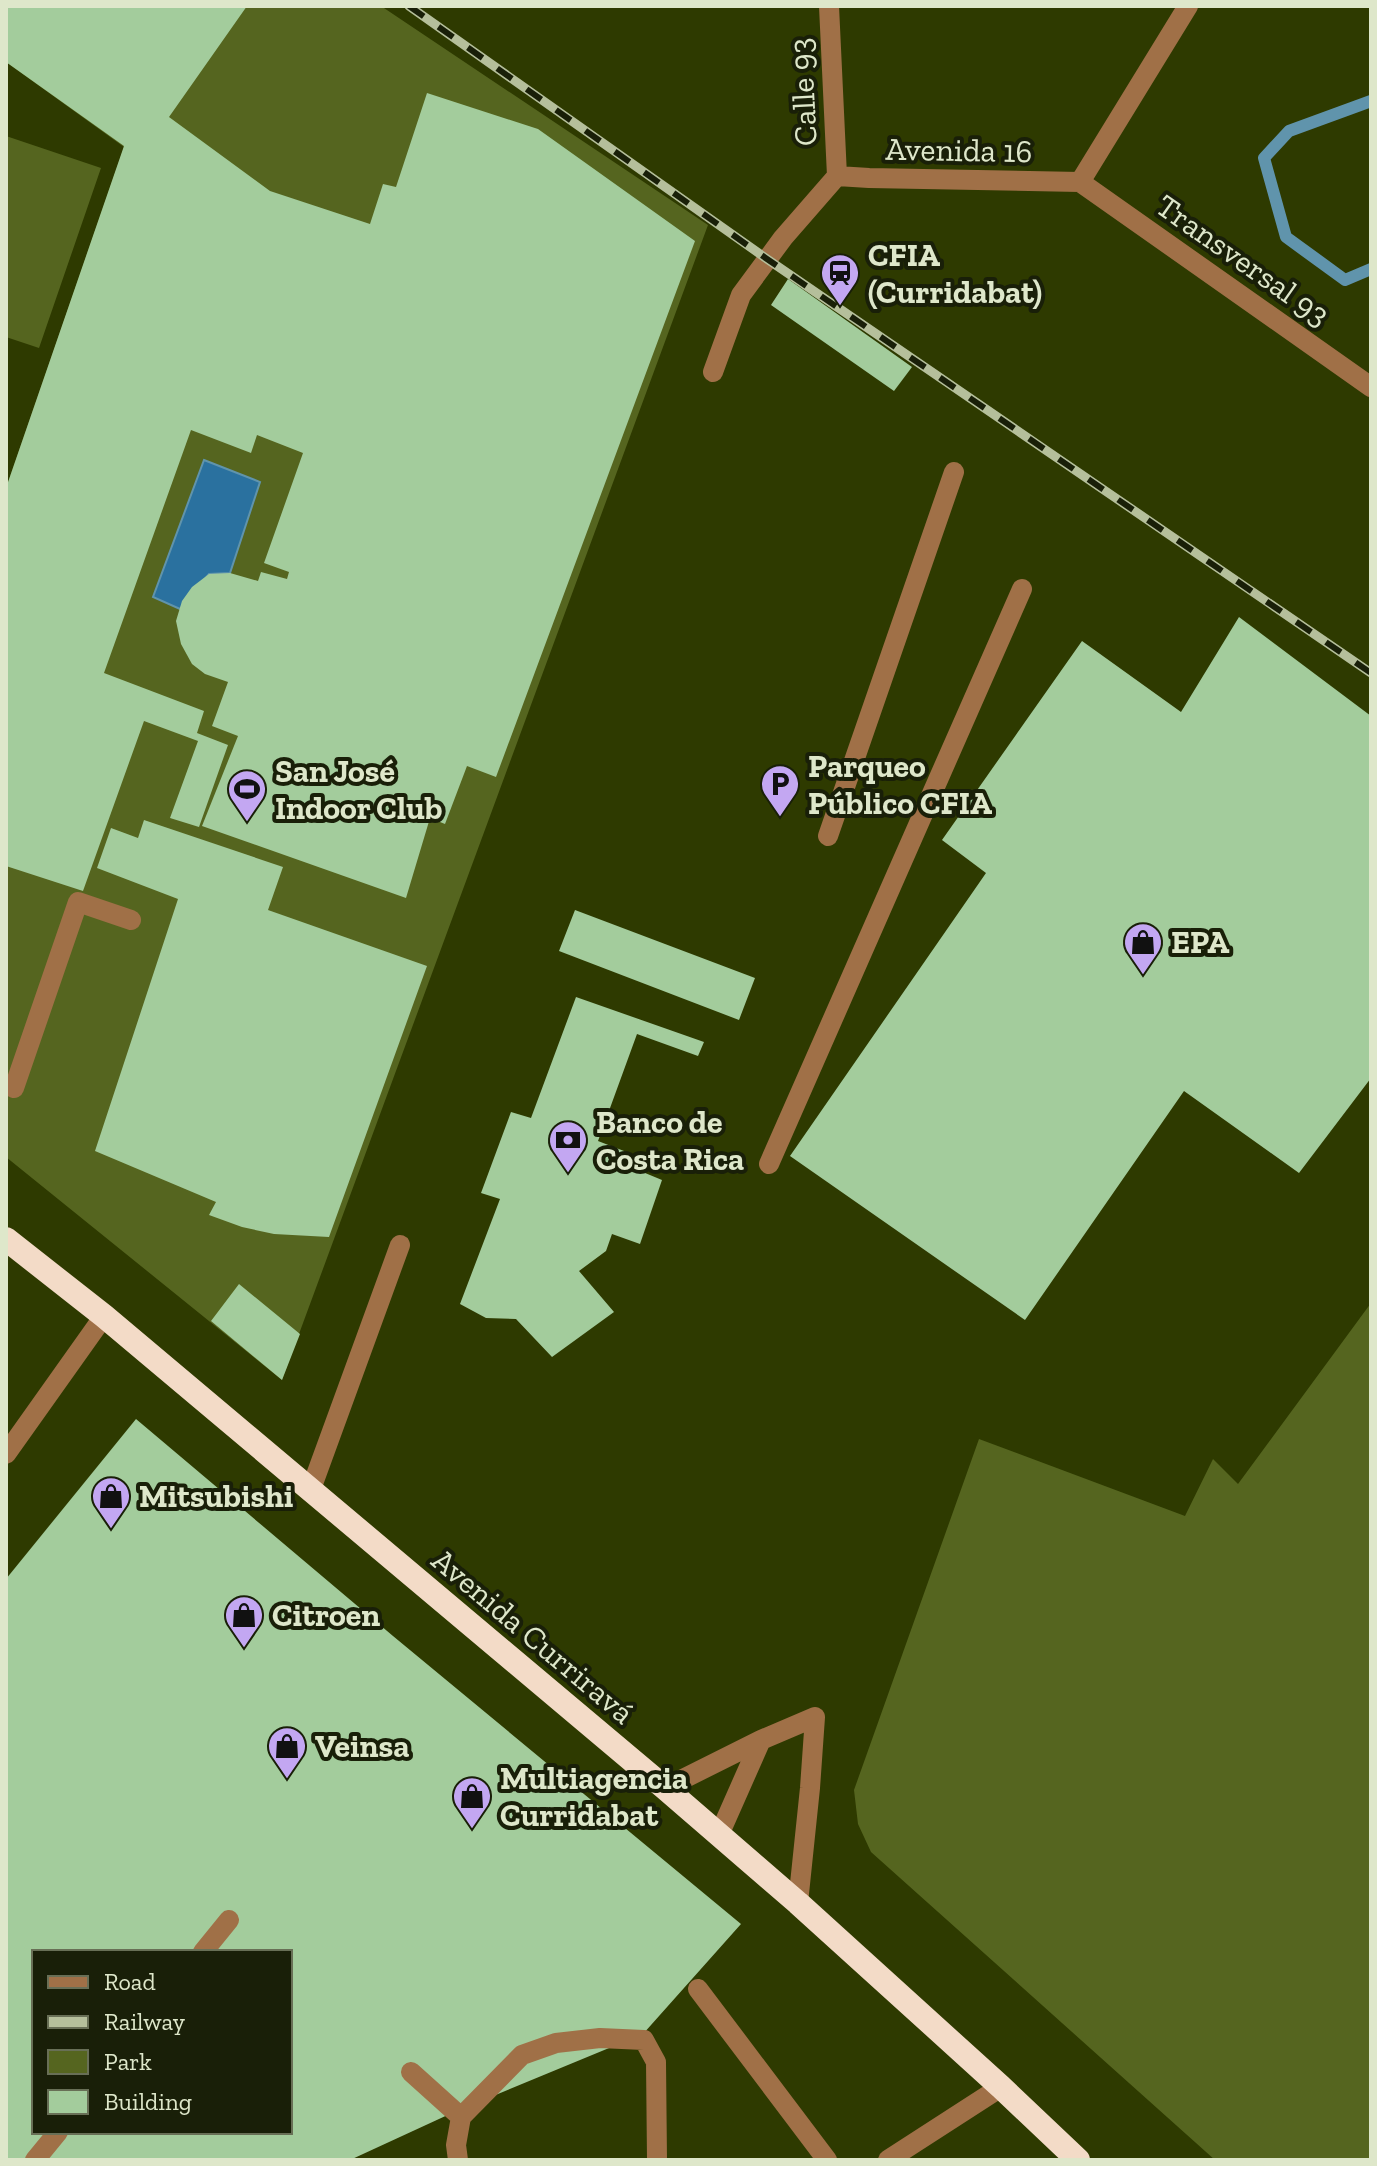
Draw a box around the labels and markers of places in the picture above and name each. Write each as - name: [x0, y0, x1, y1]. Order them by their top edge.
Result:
- place label: CFIA (Curridabat): [868, 236, 1042, 311]
- station icon: CFIA (Curridabat): [819, 252, 861, 307]
- place label: Parqueo Público CFIA: [808, 747, 992, 822]
- place label: San José Indoor Club: [275, 752, 442, 827]
- parking icon: Parqueo Público CFIA: [759, 763, 801, 818]
- sports icon: San José Indoor Club: [226, 768, 268, 823]
- shop icon: EPA: [1122, 921, 1164, 976]
- place label: EPA: [1171, 923, 1229, 961]
- place label: Banco de Costa Rica: [596, 1103, 744, 1178]
- bank icon: Banco de Costa Rica: [547, 1119, 589, 1174]
- shop icon: Mitsubishi: [90, 1475, 132, 1530]
- place label: Mitsubishi: [139, 1477, 293, 1515]
- shop icon: Citroen: [223, 1594, 265, 1649]
- place label: Citroen: [272, 1596, 380, 1634]
- shop icon: Veinsa: [266, 1725, 308, 1780]
- place label: Veinsa: [315, 1727, 409, 1765]
- place label: Multiagencia Curridabat: [500, 1759, 688, 1834]
- shop icon: Multiagencia Curridabat: [451, 1775, 493, 1830]

